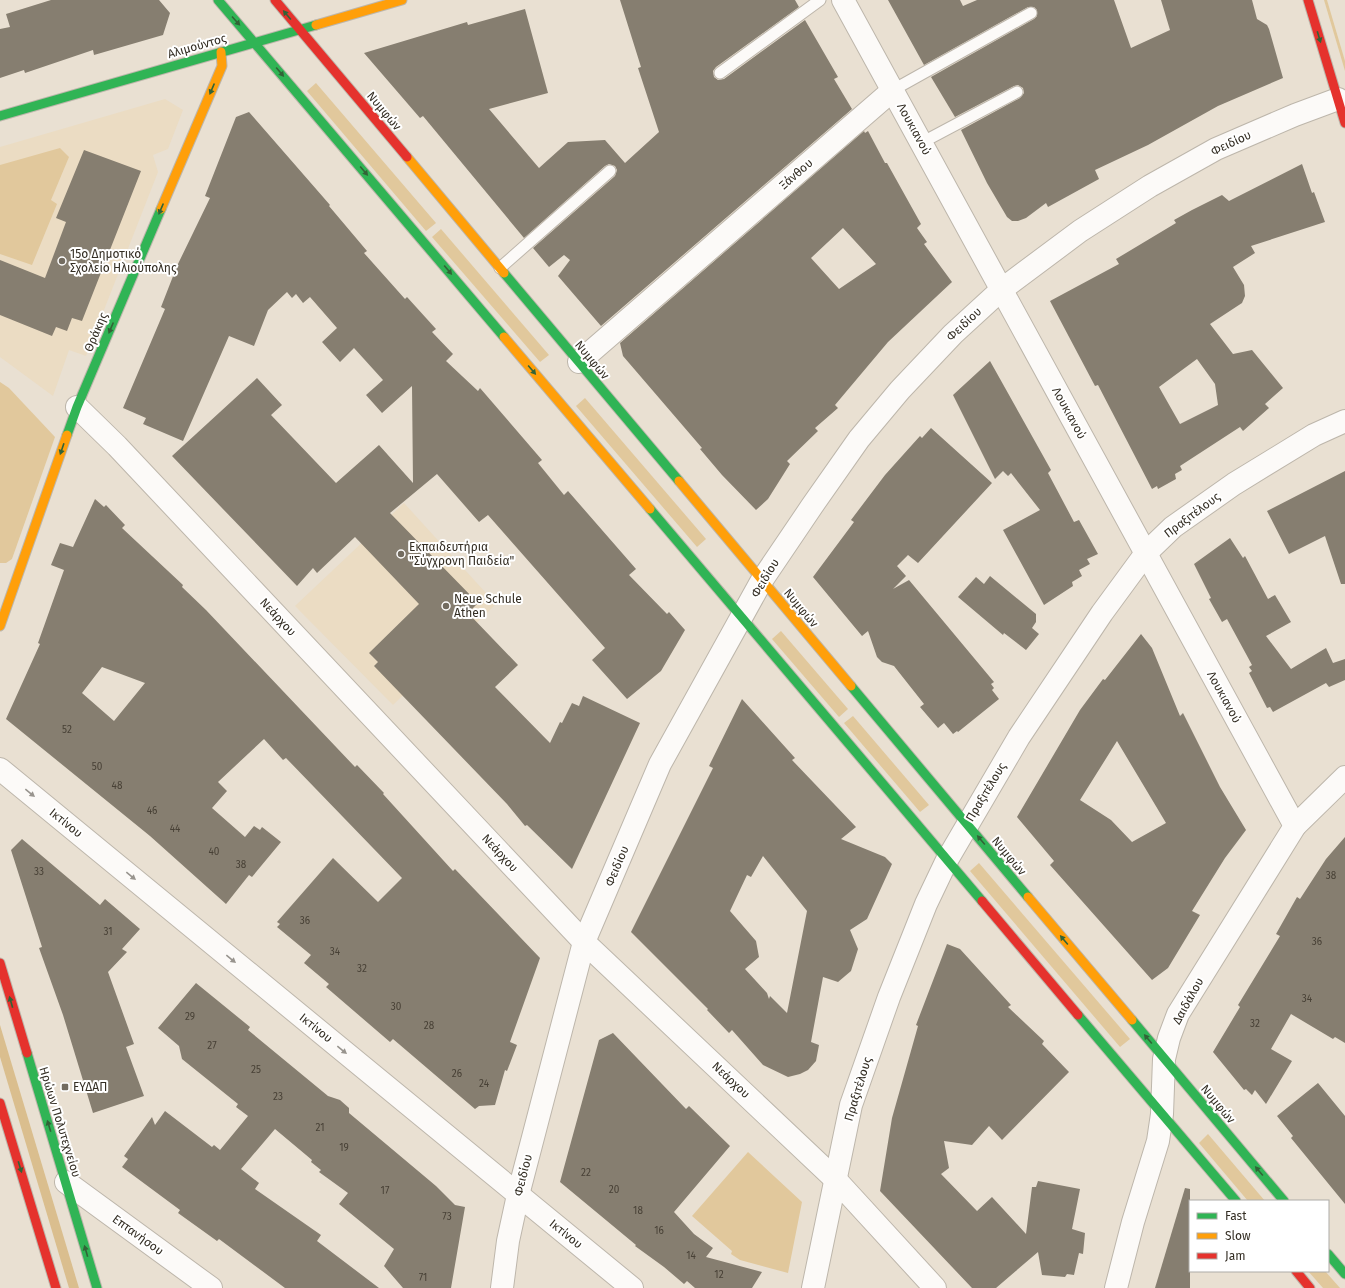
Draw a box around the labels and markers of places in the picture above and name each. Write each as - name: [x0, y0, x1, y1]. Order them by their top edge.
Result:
- place label: 15ο Δημοτικό Σχολείο Ηλιούπολης: [70, 247, 177, 275]
- marker: 15ο Δημοτικό Σχολείο Ηλιούπολης: [57, 256, 67, 266]
- place label: Εκπαιδευτήρια "Σύγχρονη Παιδεία": [409, 540, 515, 568]
- marker: Εκπαιδευτήρια "Σύγχρονη Παιδεία": [396, 549, 406, 559]
- place label: Neue Schule Athen: [454, 592, 522, 620]
- marker: Neue Schule Athen: [441, 601, 451, 611]
- place label: ΕΥΔΑΠ: [73, 1080, 107, 1094]
- marker: ΕΥΔΑΠ: [60, 1082, 70, 1092]

